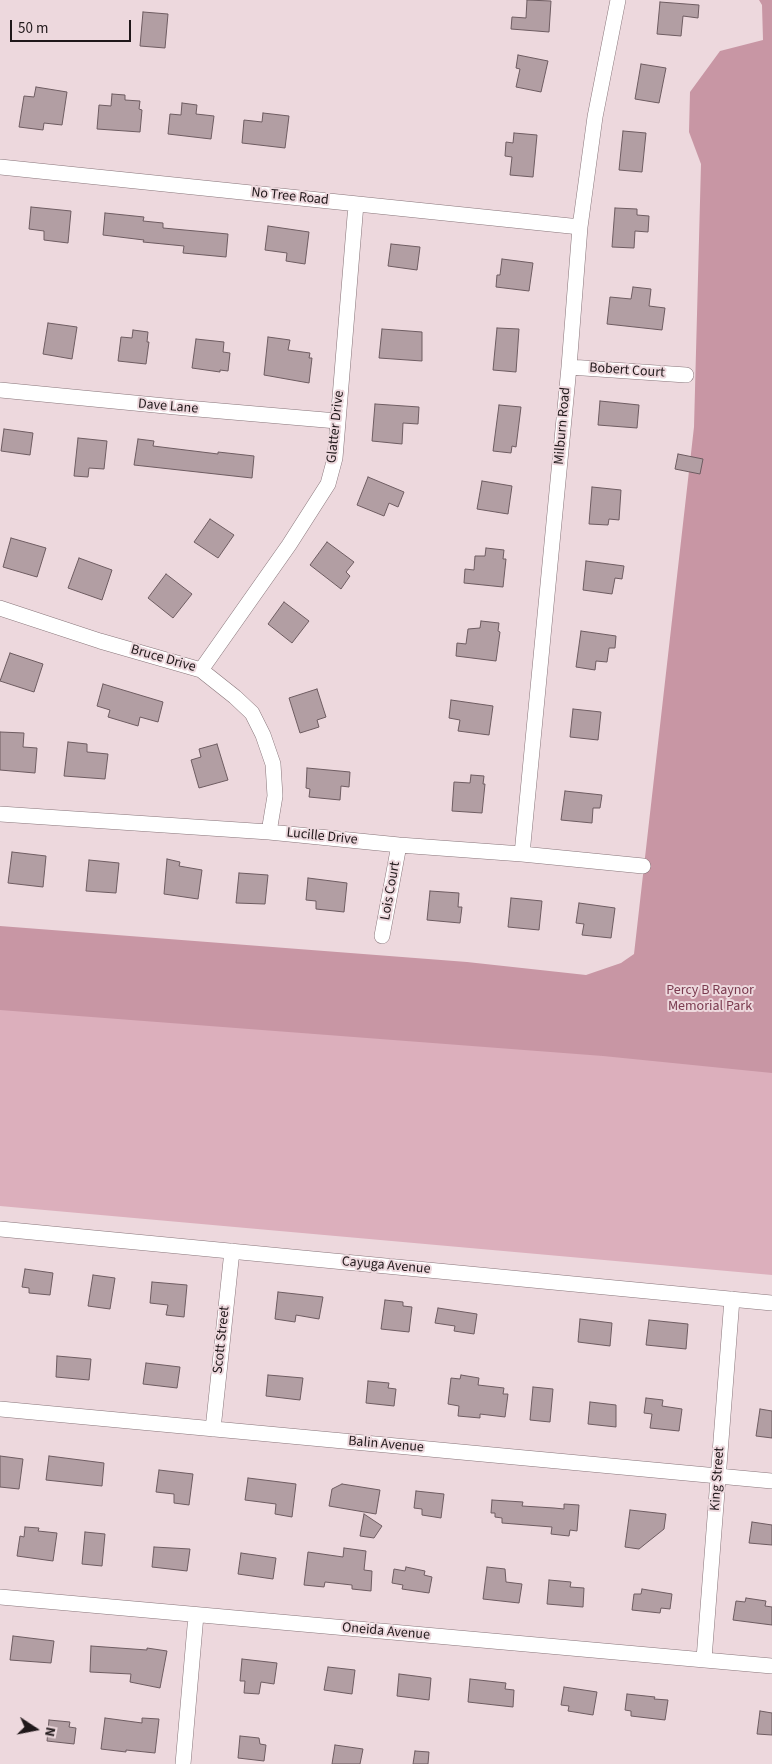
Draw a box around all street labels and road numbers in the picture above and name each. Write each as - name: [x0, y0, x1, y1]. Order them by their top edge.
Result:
- street label: No Tree Road: [250, 185, 330, 209]
- street label: Bobert Court: [589, 360, 665, 382]
- street label: Milburn Road: [551, 386, 575, 466]
- street label: Glatter Drive: [324, 390, 348, 464]
- street label: Dave Lane: [137, 396, 199, 418]
- street label: Bruce Drive: [129, 642, 197, 676]
- street label: Lucille Drive: [286, 825, 358, 849]
- street label: Lois Court: [378, 860, 404, 922]
- street label: Cayuga Avenue: [341, 1254, 431, 1278]
- street label: Scott Street: [210, 1305, 234, 1375]
- street label: Balin Avenue: [347, 1433, 425, 1457]
- street label: King Street: [707, 1446, 729, 1512]
- street label: Oneida Avenue: [341, 1620, 431, 1644]

